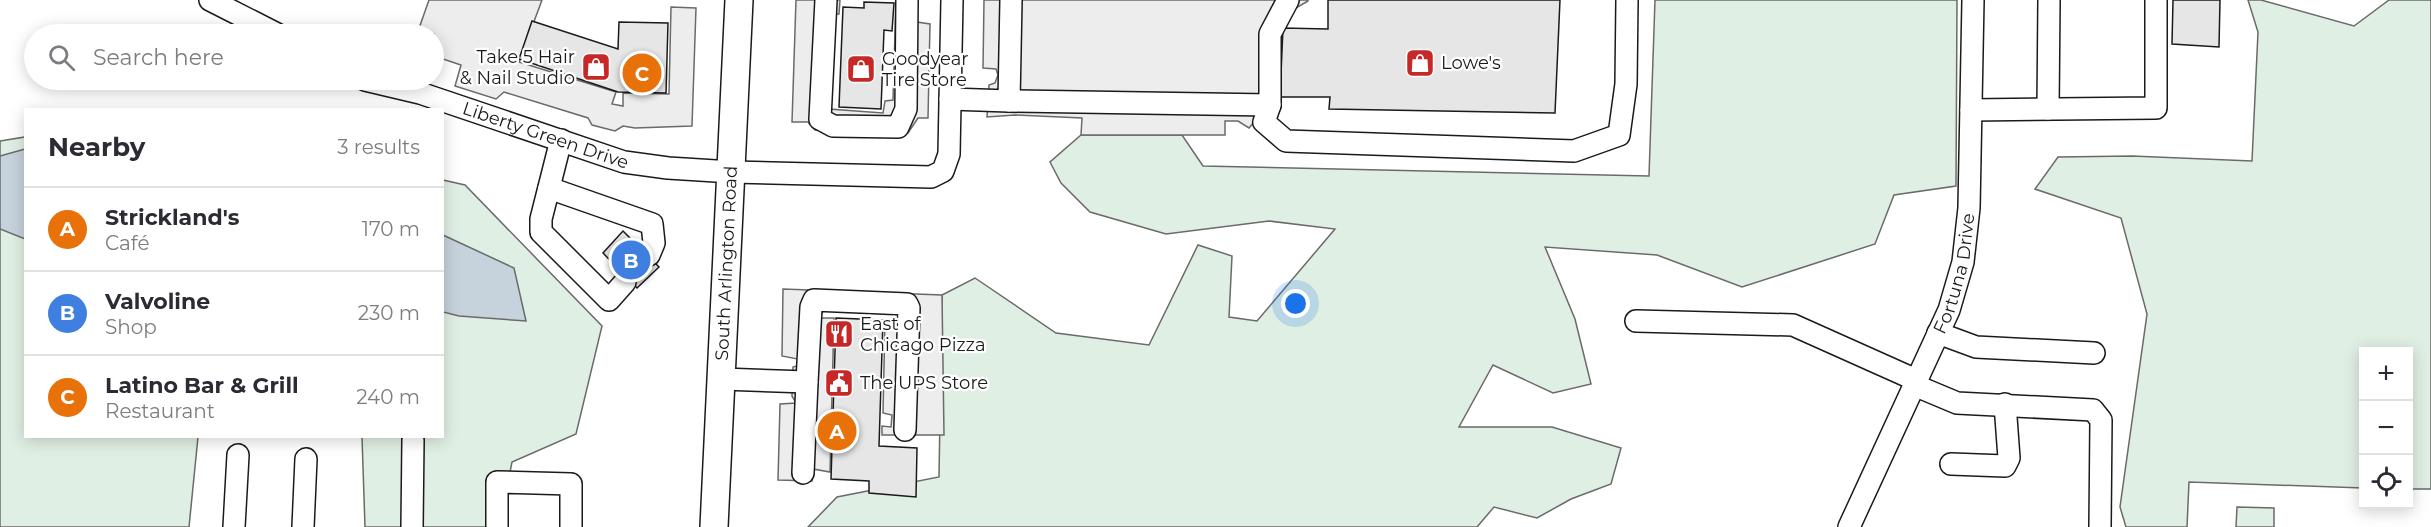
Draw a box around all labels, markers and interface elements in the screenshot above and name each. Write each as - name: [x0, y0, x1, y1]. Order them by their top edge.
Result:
- search box: [24, 24, 444, 90]
- icon: search: [45, 41, 78, 74]
- text: Search here: [93, 44, 224, 71]
- place label: Take 5 Hair & Nail Studio: [460, 46, 575, 89]
- shop icon: Lowe's: [1404, 47, 1436, 79]
- place label: Goodyear Tire Store: [882, 48, 969, 91]
- pin: C: [622, 50, 662, 96]
- shop icon: Take 5 Hair & Nail Studio: [580, 51, 612, 83]
- place label: Lowe's: [1441, 52, 1501, 74]
- shop icon: Goodyear Tire Store: [845, 53, 877, 85]
- street label: Liberty Green Drive: [460, 97, 632, 174]
- text: Nearby: [48, 131, 145, 163]
- text: 3 results: [337, 135, 420, 159]
- street label: South Arlington Road: [711, 165, 742, 361]
- text: Strickland's: [105, 204, 239, 231]
- street label: Fortuna Drive: [1929, 212, 1979, 337]
- text: A: [60, 217, 75, 241]
- text: 170 m: [362, 217, 420, 241]
- text: Café: [105, 231, 150, 255]
- pin: B: [612, 238, 650, 282]
- text: Valvoline: [105, 288, 210, 315]
- your location: [1281, 289, 1310, 318]
- text: B: [60, 301, 75, 325]
- text: 230 m: [358, 301, 420, 325]
- place label: East of Chicago Pizza: [860, 313, 986, 356]
- text: Shop: [105, 315, 157, 339]
- restaurant icon: East of Chicago Pizza: [823, 318, 855, 350]
- map controls: [2359, 347, 2413, 509]
- button: +: [2359, 347, 2413, 401]
- public building icon: The UPS Store: [823, 367, 855, 399]
- text: Latino Bar & Grill: [105, 372, 299, 399]
- place label: The UPS Store: [860, 372, 988, 394]
- text: C: [60, 385, 75, 409]
- text: 240 m: [356, 385, 420, 409]
- text: Restaurant: [105, 399, 215, 423]
- button: −: [2359, 401, 2413, 455]
- pin: A: [818, 408, 856, 454]
- button: locate: [2359, 455, 2413, 509]

